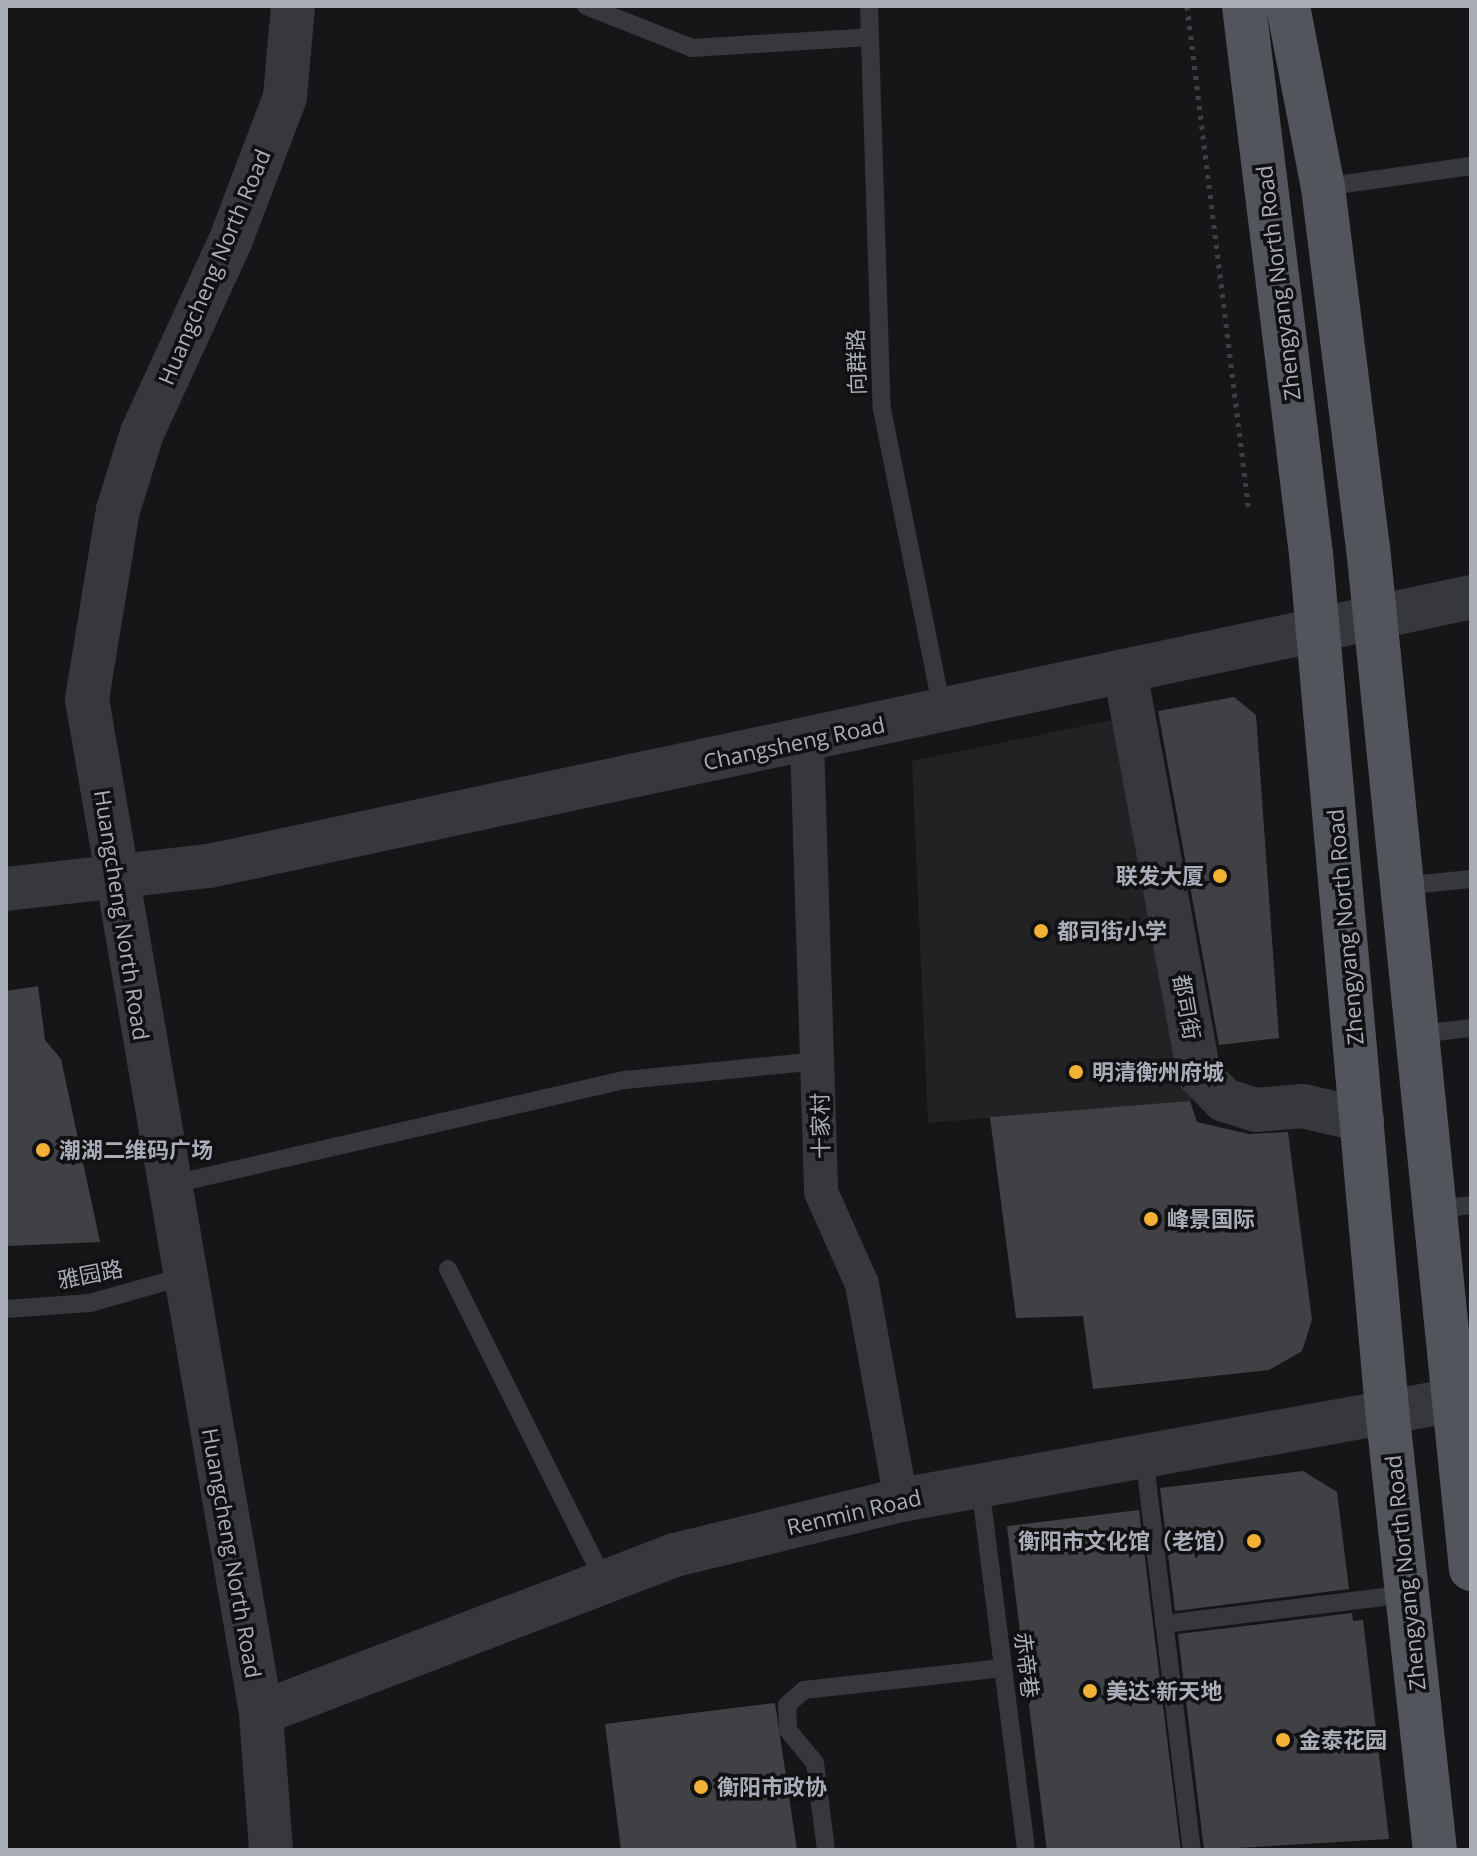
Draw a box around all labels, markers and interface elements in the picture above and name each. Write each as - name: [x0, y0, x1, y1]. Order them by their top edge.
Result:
- street label: Huangcheng North Road: [152, 145, 276, 389]
- street label: Zhengyang North Road: [1250, 164, 1306, 402]
- street label: 向群路: [842, 329, 870, 395]
- street label: Changsheng Road: [701, 711, 887, 775]
- street label: Huangcheng North Road: [89, 788, 155, 1042]
- street label: Zhengyang North Road: [1322, 808, 1368, 1046]
- place label: 联发大厦: [1116, 863, 1204, 889]
- marker: 联发大厦: [1211, 867, 1229, 885]
- place label: 都司街小学: [1057, 918, 1167, 944]
- marker: 都司街小学: [1032, 922, 1050, 940]
- street label: 都司街: [1168, 972, 1206, 1042]
- place label: 明清衡州府城: [1092, 1059, 1224, 1085]
- marker: 明清衡州府城: [1067, 1063, 1085, 1081]
- street label: 十家村: [806, 1093, 834, 1159]
- place label: 潮湖二维码广场: [59, 1137, 213, 1163]
- marker: 潮湖二维码广场: [34, 1141, 52, 1159]
- place label: 峰景国际: [1167, 1206, 1255, 1232]
- marker: 峰景国际: [1142, 1210, 1160, 1228]
- street label: 雅园路: [55, 1255, 125, 1293]
- street label: Huangcheng North Road: [197, 1426, 267, 1680]
- street label: Zhengyang North Road: [1380, 1454, 1430, 1692]
- street label: Renmin Road: [784, 1484, 924, 1540]
- place label: 衡阳市文化馆（老馆）: [1018, 1528, 1238, 1554]
- marker: 衡阳市文化馆（老馆）: [1245, 1532, 1263, 1550]
- street label: 赤帝巷: [1010, 1631, 1044, 1699]
- place label: 美达·新天地: [1106, 1678, 1222, 1704]
- marker: 美达·新天地: [1081, 1682, 1099, 1700]
- place label: 金泰花园: [1299, 1727, 1387, 1753]
- marker: 金泰花园: [1274, 1731, 1292, 1749]
- place label: 衡阳市政协: [717, 1774, 827, 1800]
- marker: 衡阳市政协: [692, 1778, 710, 1796]

